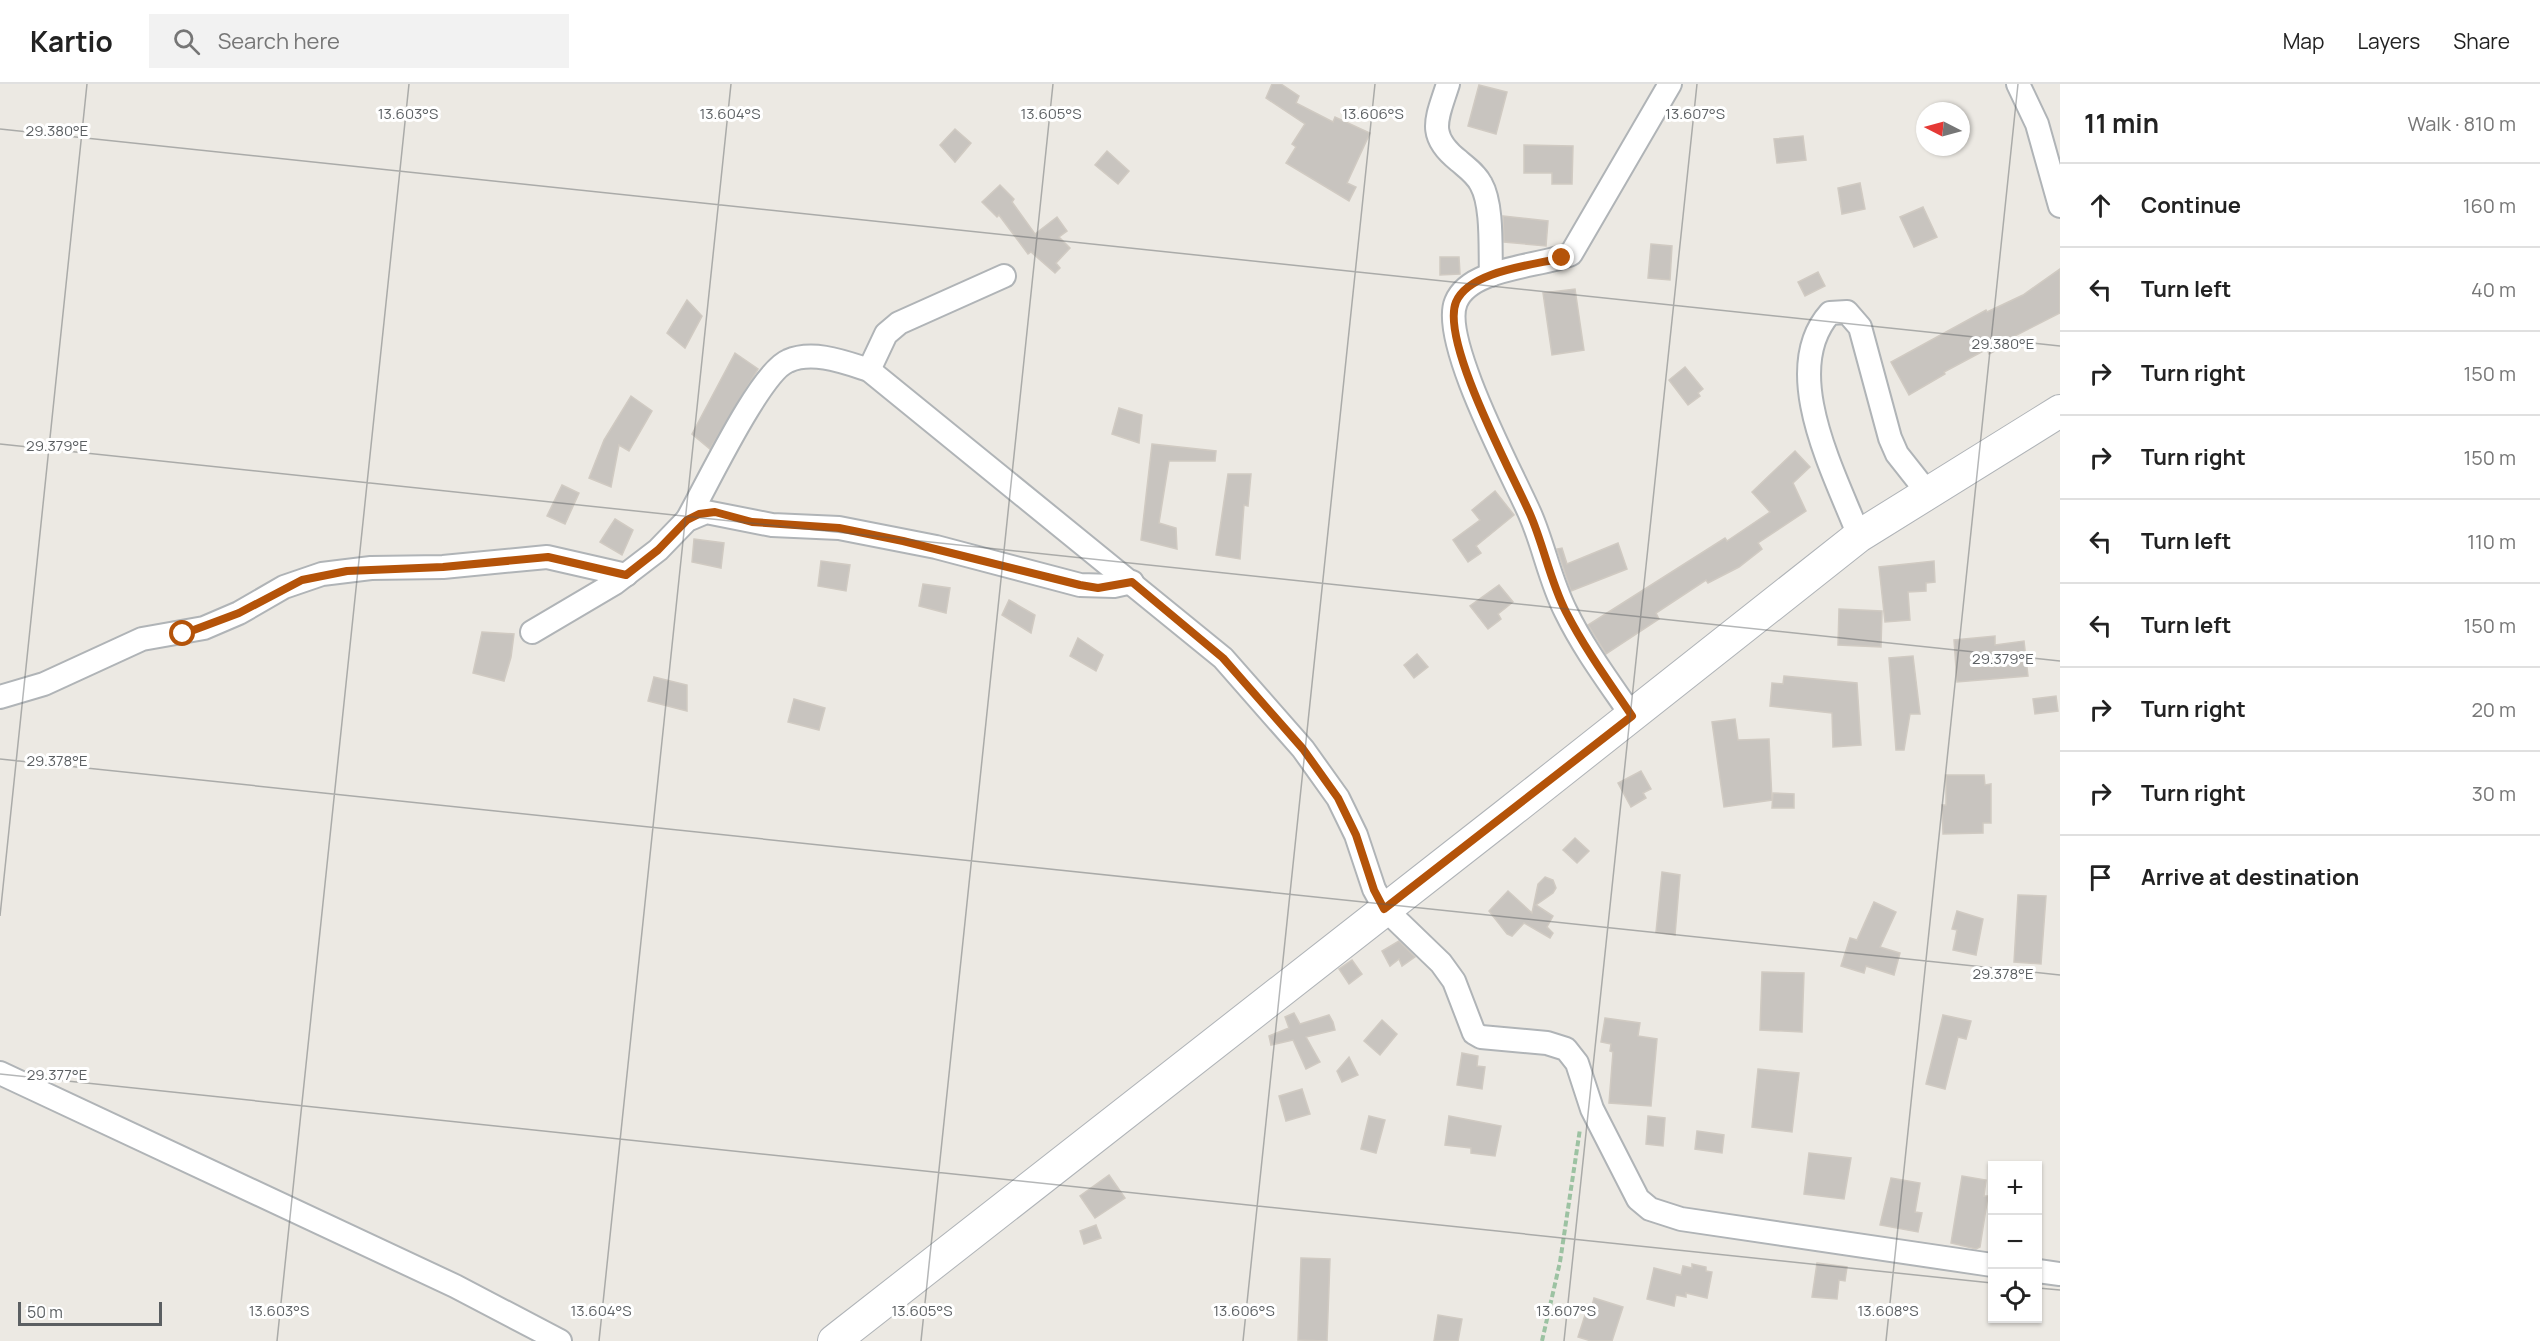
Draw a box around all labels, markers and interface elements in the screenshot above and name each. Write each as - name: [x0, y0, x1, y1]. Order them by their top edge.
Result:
- search box: [149, 14, 569, 68]
- text: Kartio: [30, 22, 113, 60]
- icon: search: [170, 25, 203, 58]
- text: Search here: [218, 26, 340, 56]
- text: Map: [2283, 27, 2324, 55]
- text: Layers: [2357, 27, 2420, 55]
- text: Share: [2453, 27, 2510, 55]
- north arrow: [1916, 102, 1970, 156]
- text: 13.603°S: [378, 103, 438, 124]
- text: 13.604°S: [699, 103, 761, 124]
- text: 13.605°S: [1020, 103, 1082, 124]
- text: 13.606°S: [1342, 103, 1404, 124]
- text: 13.607°S: [1665, 103, 1725, 124]
- text: 11 min: [2084, 105, 2159, 141]
- text: Walk · 810 m: [2407, 110, 2516, 137]
- text: 29.380°E: [26, 120, 88, 141]
- icon: ahead: [2084, 189, 2117, 222]
- text: Continue: [2141, 190, 2241, 220]
- text: 160 m: [2463, 192, 2516, 219]
- route end: [1548, 244, 1574, 270]
- icon: left: [2084, 273, 2117, 306]
- text: Turn left: [2141, 274, 2231, 304]
- text: 40 m: [2471, 276, 2516, 303]
- text: 29.380°E: [1972, 333, 2034, 354]
- icon: right: [2084, 357, 2117, 390]
- text: Turn right: [2141, 358, 2246, 388]
- text: 150 m: [2463, 360, 2516, 387]
- text: 29.379°E: [26, 435, 88, 456]
- icon: right: [2084, 441, 2117, 474]
- text: Turn right: [2141, 442, 2246, 472]
- text: 150 m: [2463, 444, 2516, 471]
- icon: left: [2084, 525, 2117, 558]
- text: Turn left: [2141, 526, 2231, 556]
- text: 110 m: [2467, 528, 2516, 555]
- icon: left: [2084, 609, 2117, 642]
- text: Turn left: [2141, 610, 2231, 640]
- text: 150 m: [2463, 612, 2516, 639]
- route start: [169, 620, 195, 646]
- text: 29.379°E: [1972, 648, 2034, 669]
- icon: right: [2084, 693, 2117, 726]
- text: Turn right: [2141, 694, 2246, 724]
- text: 20 m: [2471, 696, 2516, 723]
- text: 29.378°E: [26, 750, 88, 771]
- icon: right: [2084, 777, 2117, 810]
- text: Turn right: [2141, 778, 2246, 808]
- text: 30 m: [2472, 780, 2516, 807]
- icon: arrive: [2084, 861, 2117, 894]
- text: Arrive at destination: [2141, 862, 2359, 892]
- text: 29.378°E: [1972, 963, 2034, 984]
- text: 29.377°E: [27, 1064, 87, 1085]
- map controls: [1988, 1161, 2042, 1323]
- button: +: [1988, 1161, 2042, 1215]
- button: −: [1988, 1215, 2042, 1269]
- button: locate: [1988, 1269, 2042, 1323]
- scale bar: [18, 1299, 162, 1326]
- text: 13.603°S: [249, 1300, 309, 1321]
- text: 13.604°S: [570, 1300, 632, 1321]
- text: 13.605°S: [891, 1300, 953, 1321]
- text: 13.606°S: [1213, 1300, 1275, 1321]
- text: 13.607°S: [1536, 1300, 1596, 1321]
- text: 13.608°S: [1857, 1300, 1919, 1321]
- text: 50 m: [27, 1301, 63, 1323]

